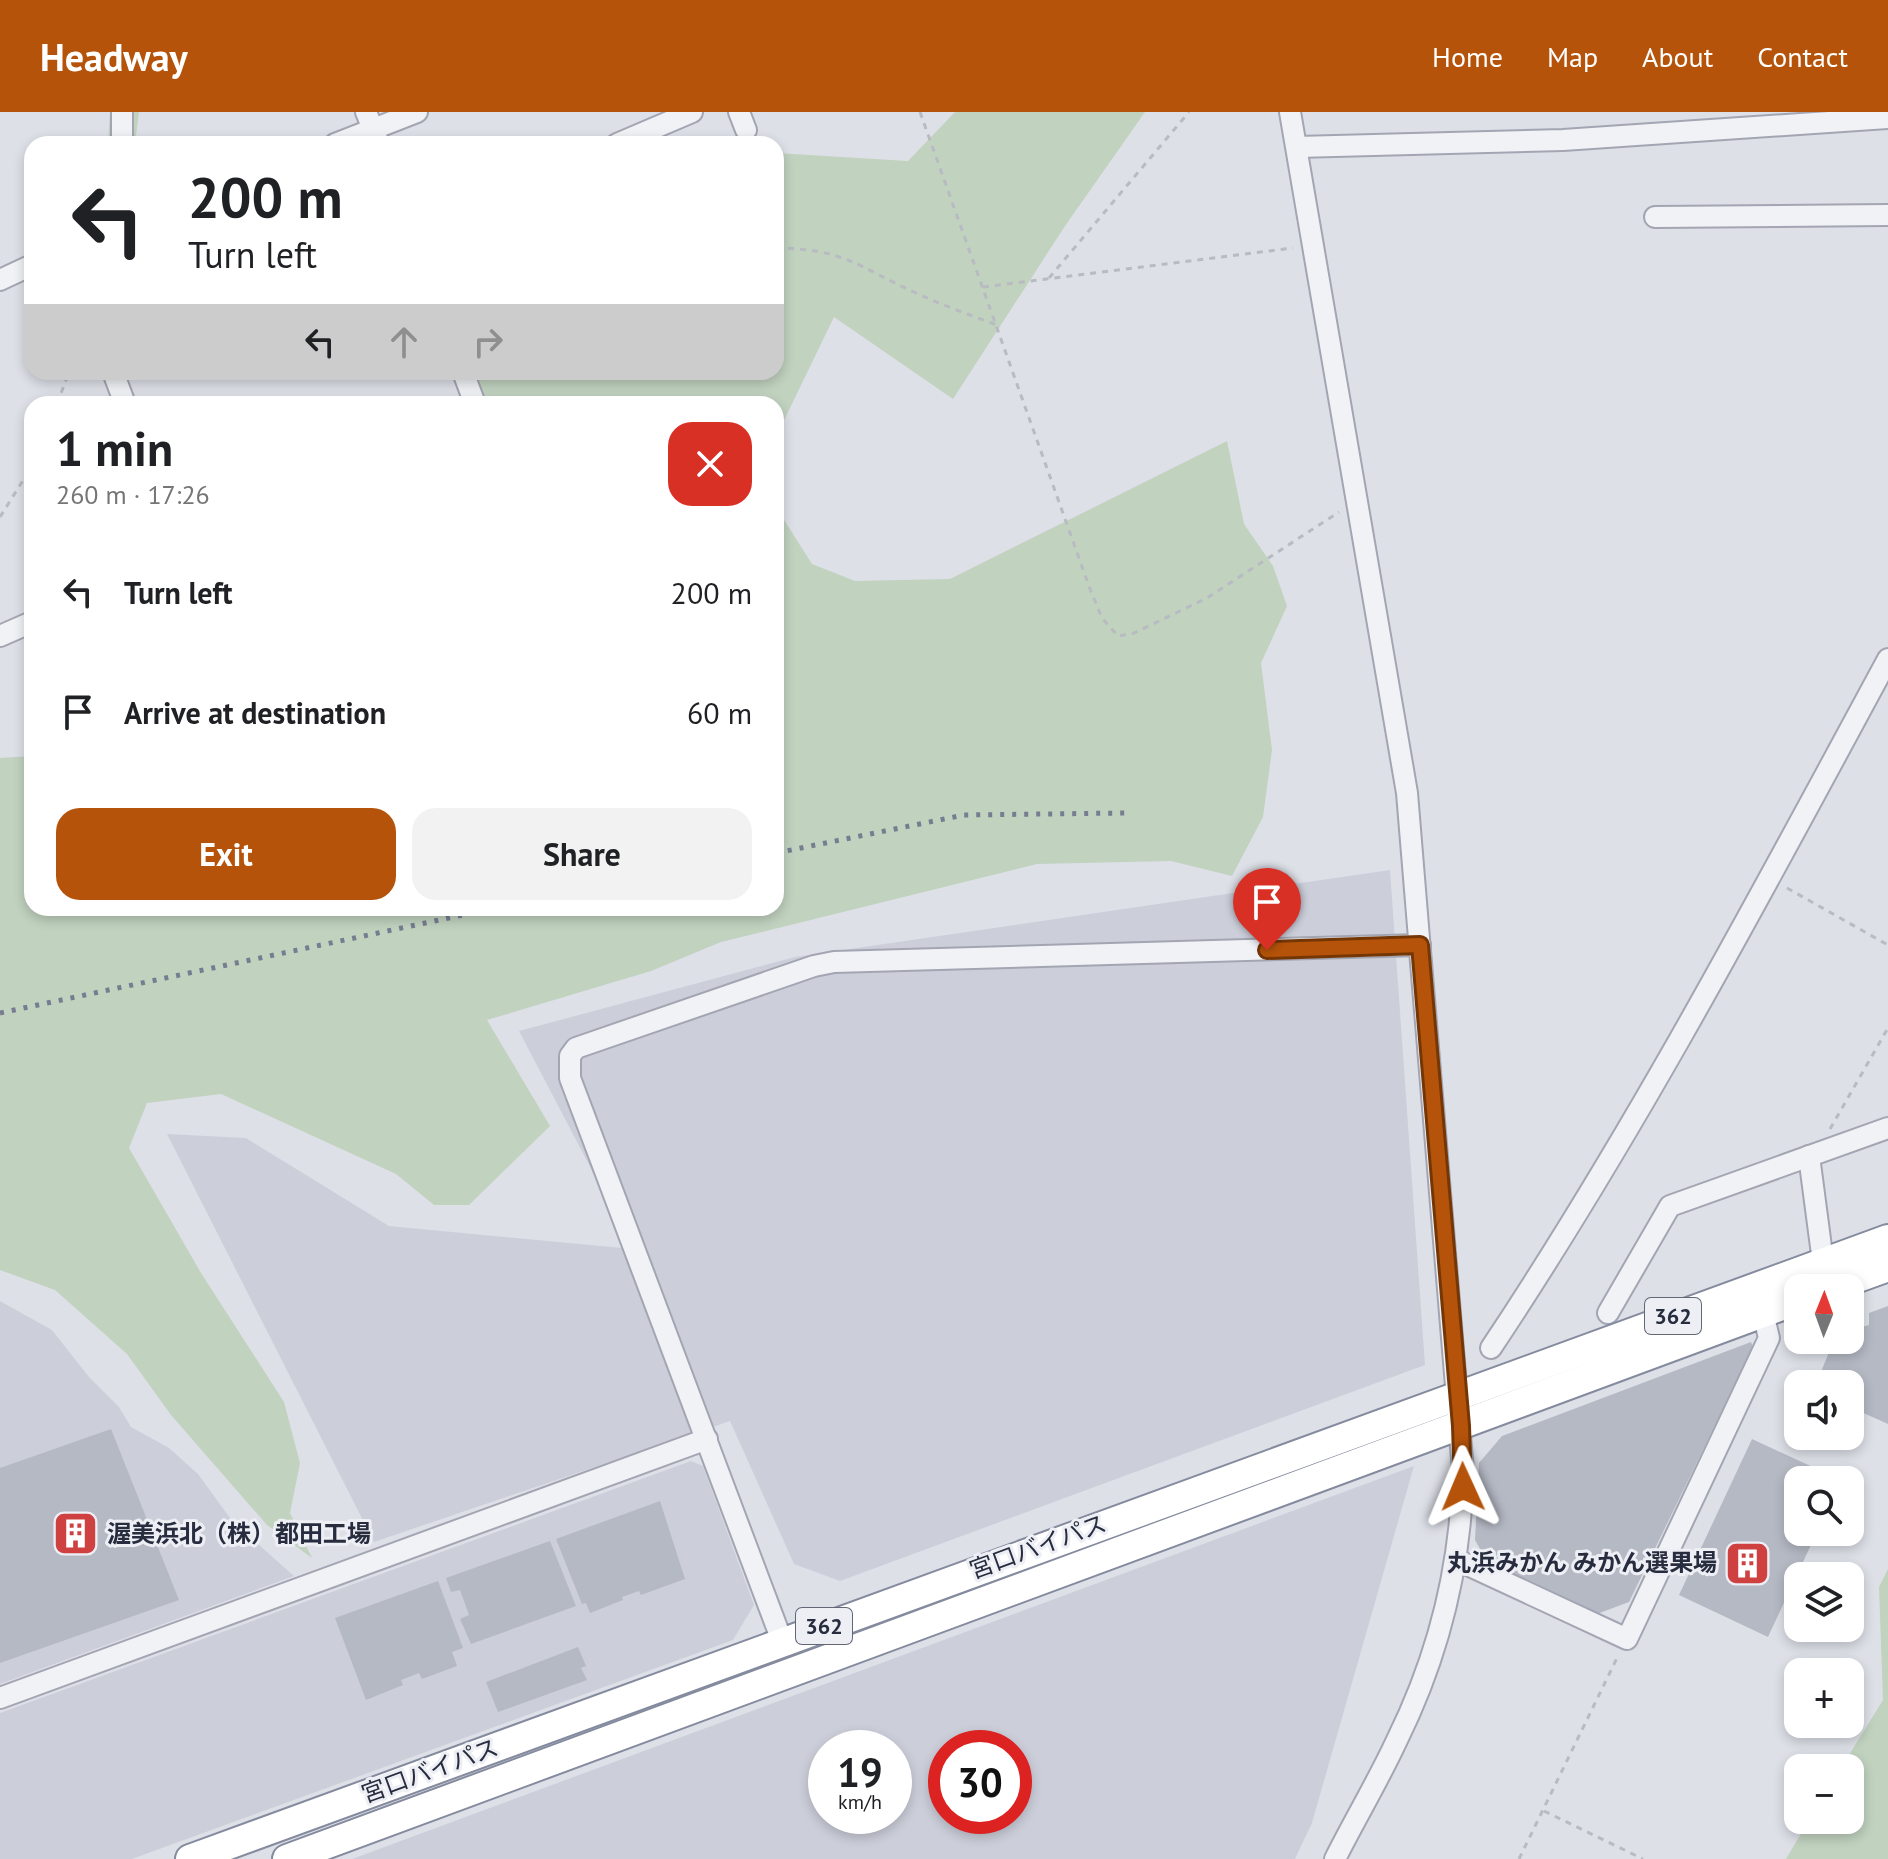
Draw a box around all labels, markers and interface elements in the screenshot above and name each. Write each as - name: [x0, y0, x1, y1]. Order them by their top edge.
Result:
- text: Headway: [40, 32, 188, 81]
- text: Home: [1432, 38, 1503, 75]
- text: Map: [1547, 38, 1598, 75]
- text: About: [1642, 38, 1713, 75]
- text: Contact: [1757, 38, 1848, 75]
- text: 200 m: [188, 161, 343, 233]
- icon: left: [56, 168, 160, 272]
- text: Turn left: [188, 231, 317, 278]
- icon: left: [298, 320, 342, 364]
- icon: ahead: [382, 320, 426, 364]
- icon: right: [466, 320, 510, 364]
- text: 1 min: [56, 417, 173, 479]
- button: close: [668, 422, 752, 506]
- text: 260 m · 17:26: [56, 478, 210, 511]
- icon: left: [56, 570, 100, 614]
- text: Turn left: [124, 573, 232, 612]
- text: 200 m: [671, 573, 752, 612]
- icon: arrive: [56, 690, 100, 734]
- text: Arrive at destination: [124, 693, 386, 732]
- text: 60 m: [687, 693, 752, 732]
- button: Exit: [56, 808, 396, 900]
- button: Share: [412, 808, 752, 900]
- pin: [1233, 868, 1301, 950]
- icon: arrive: [1245, 880, 1289, 924]
- north arrow: [1784, 1274, 1864, 1354]
- map controls: [1784, 1274, 1864, 1834]
- road number: 362: [1645, 1298, 1701, 1334]
- button: sound: [1784, 1370, 1864, 1450]
- position arrow: [1421, 1445, 1505, 1529]
- button: search: [1784, 1466, 1864, 1546]
- street label: 宮口バイパス: [965, 1507, 1111, 1586]
- building icon: 渥美浜北（株）都田工場: [52, 1510, 100, 1558]
- place label: 渥美浜北（株）都田工場: [107, 1518, 371, 1549]
- building icon: 丸浜みかん みかん選果場: [1724, 1539, 1772, 1587]
- place label: 丸浜みかん みかん選果場: [1447, 1547, 1717, 1578]
- button: layers: [1784, 1562, 1864, 1642]
- road number: 362: [796, 1608, 852, 1644]
- button: +: [1784, 1658, 1864, 1738]
- speed limit sign: 30: [928, 1730, 1032, 1834]
- street label: 宮口バイパス: [357, 1731, 503, 1810]
- text: 19: [837, 1746, 883, 1798]
- button: −: [1784, 1754, 1864, 1834]
- text: km/h: [838, 1789, 882, 1815]

